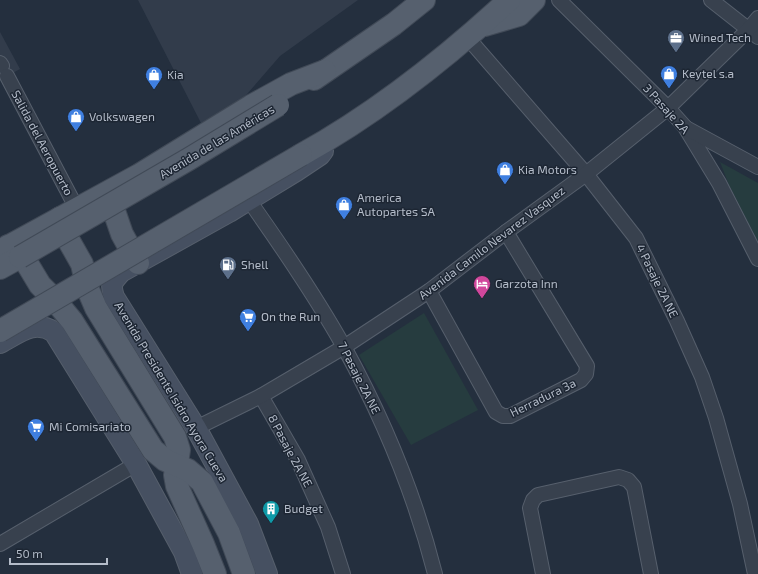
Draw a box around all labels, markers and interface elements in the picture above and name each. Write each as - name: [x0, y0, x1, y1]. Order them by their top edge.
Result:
- office icon: Wined Tech: [666, 28, 686, 53]
- place label: Wined Tech: [689, 30, 751, 44]
- shop icon: Keytel s.a: [659, 64, 679, 89]
- shop icon: Kia: [144, 65, 164, 90]
- place label: Keytel s.a: [682, 66, 734, 80]
- place label: Kia: [167, 67, 184, 81]
- street label: 3 Pasaje 2A: [640, 81, 693, 137]
- street label: Salida del Aeropuerto: [9, 88, 77, 198]
- street label: Avenida de las Américas: [157, 101, 276, 181]
- shop icon: Volkswagen: [66, 107, 86, 132]
- place label: Volkswagen: [89, 109, 155, 123]
- shop icon: Kia Motors: [495, 160, 515, 185]
- place label: Kia Motors: [518, 162, 577, 176]
- street label: Avenida Camilo Nevarez Vasquez: [416, 183, 567, 302]
- place label: America Autopartes SA: [357, 190, 436, 218]
- shop icon: America Autopartes SA: [334, 195, 354, 220]
- street label: 4 Pasaje 2A NE: [633, 241, 682, 320]
- fuel station icon: Shell: [218, 255, 238, 280]
- place label: Shell: [241, 257, 269, 271]
- hotel icon: Garzota Inn: [472, 274, 492, 299]
- place label: Garzota Inn: [495, 276, 558, 290]
- street label: Avenida Presidente Isidro Ayora Cueva: [112, 299, 231, 484]
- supermarket icon: On the Run: [238, 307, 258, 332]
- place label: On the Run: [261, 309, 320, 323]
- street label: 7 Pasaje 2A NE: [335, 339, 384, 417]
- street label: Herradura 3a: [507, 375, 578, 419]
- street label: 8 Pasaje 2A NE: [265, 412, 316, 490]
- supermarket icon: Mi Comisariato: [26, 417, 46, 442]
- place label: Mi Comisariato: [49, 419, 131, 433]
- building icon: Budget: [261, 499, 281, 524]
- place label: Budget: [284, 501, 323, 515]
- scale bar: [10, 540, 107, 566]
- text: 50 m: [16, 546, 43, 560]

